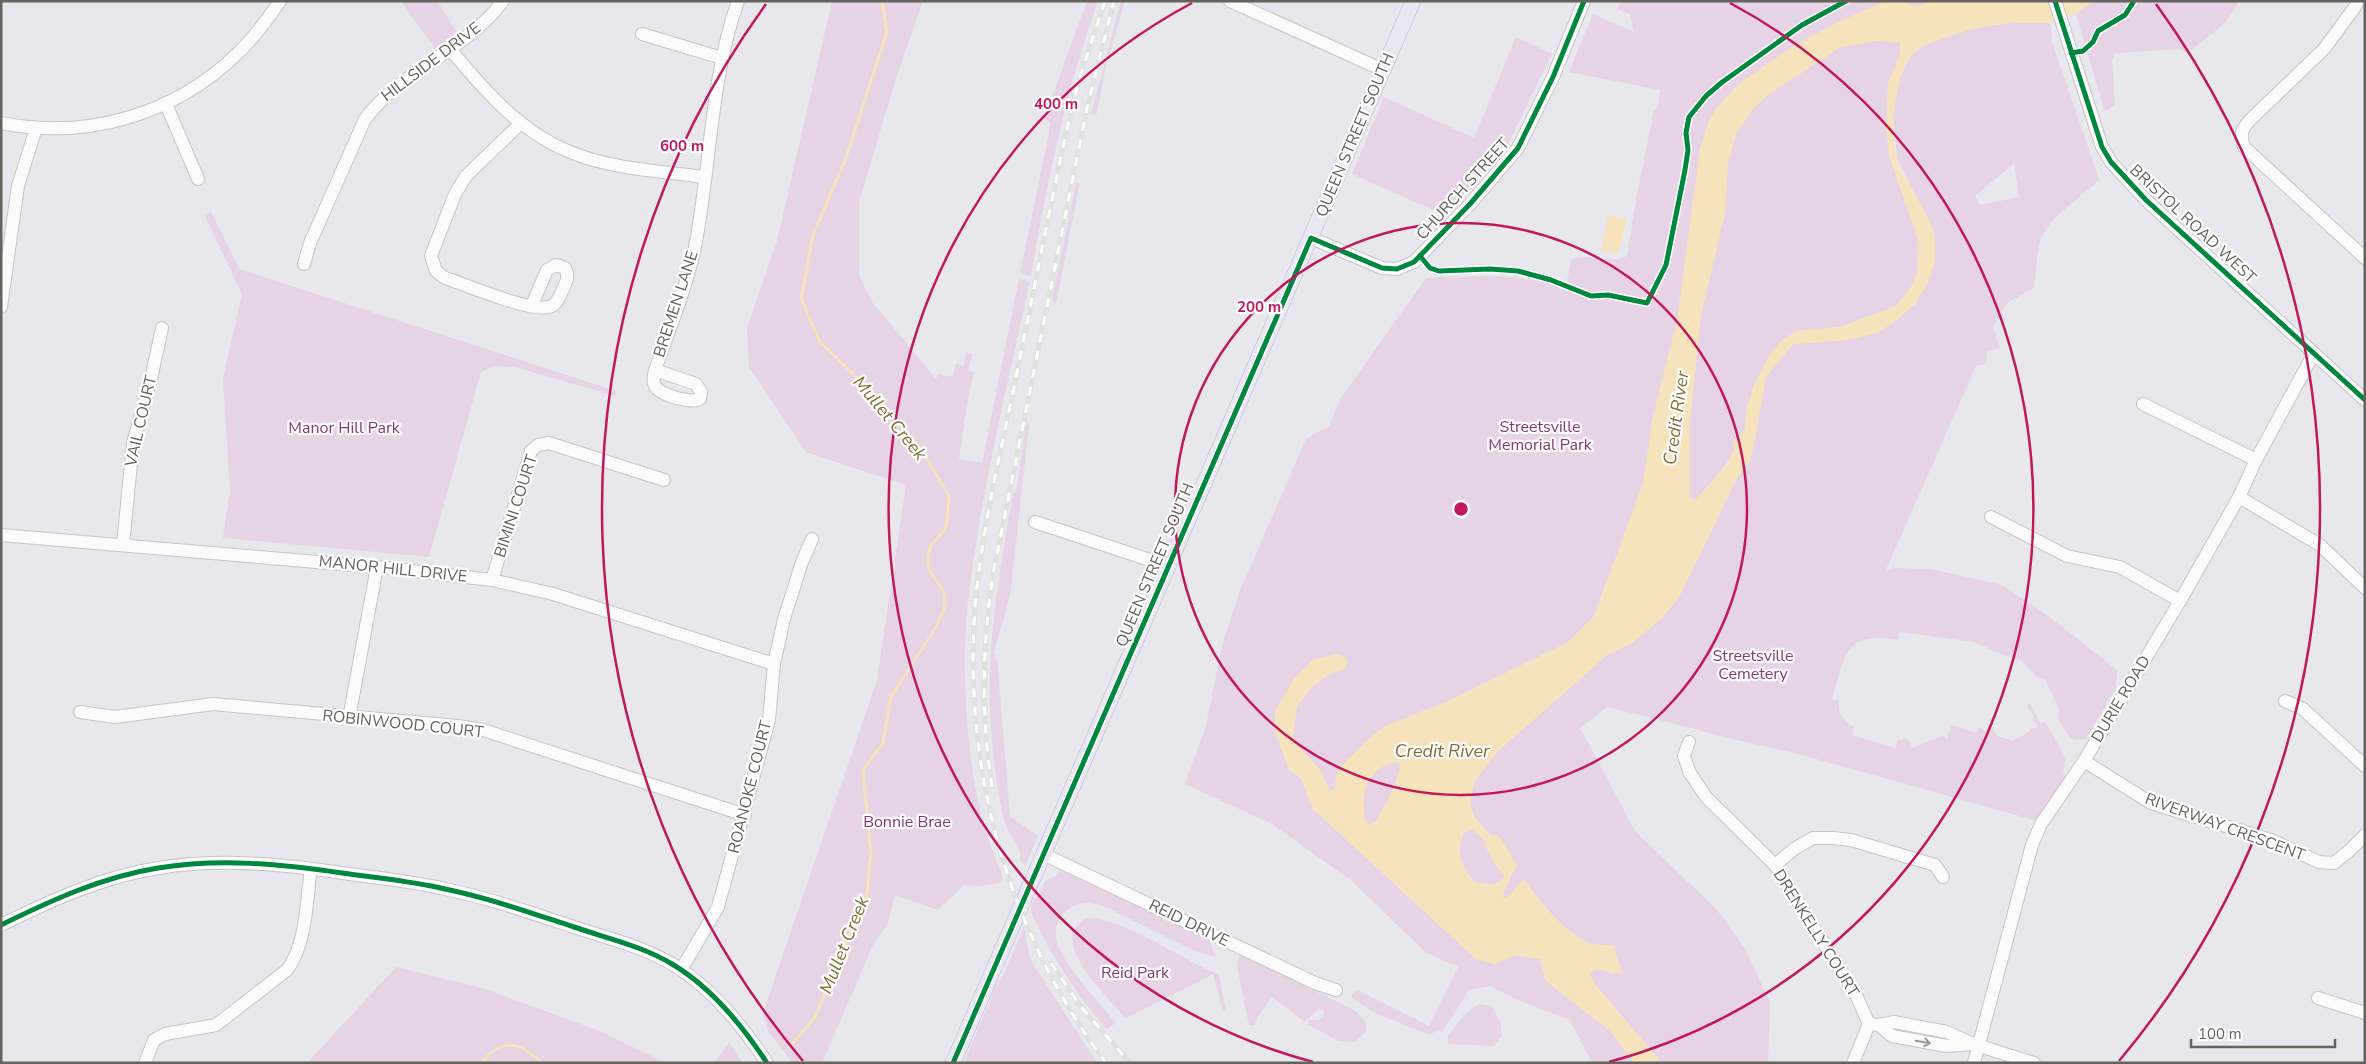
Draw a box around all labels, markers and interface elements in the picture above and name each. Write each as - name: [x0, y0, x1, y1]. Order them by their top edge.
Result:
- street label: HILLSIDE DRIVE: [377, 17, 485, 107]
- street label: QUEEN STREET SOUTH: [1310, 50, 1400, 220]
- text: 400 m: [1034, 94, 1078, 114]
- street label: CHURCH STREET: [1411, 133, 1515, 245]
- text: 600 m: [660, 136, 704, 156]
- street label: BRISTOL ROAD WEST: [2125, 159, 2261, 289]
- street label: BREMEN LANE: [648, 248, 704, 360]
- text: 200 m: [1237, 297, 1281, 317]
- water label: Credit River: [1658, 369, 1695, 467]
- water label: Mullet Creek: [848, 371, 933, 466]
- street label: VAIL COURT: [120, 373, 162, 470]
- park label: Streetsville Memorial Park: [1488, 416, 1593, 456]
- park label: Manor Hill Park: [288, 417, 401, 439]
- street label: BIMINI COURT: [489, 451, 543, 560]
- street label: QUEEN STREET SOUTH: [1110, 480, 1200, 650]
- centre of rings: [1452, 500, 1470, 518]
- street label: MANOR HILL DRIVE: [318, 550, 468, 588]
- park label: Streetsville Cemetery: [1712, 645, 1794, 685]
- street label: DURIE ROAD: [2086, 651, 2156, 747]
- street label: ROBINWOOD COURT: [321, 705, 485, 743]
- street label: ROANOKE COURT: [723, 718, 777, 856]
- water label: Credit River: [1395, 739, 1490, 763]
- street label: RIVERWAY CRESCENT: [2142, 788, 2308, 866]
- park label: Bonnie Brae: [863, 811, 951, 833]
- street label: DRENKELLY COURT: [1768, 865, 1864, 1001]
- water label: Mullet Creek: [814, 892, 875, 997]
- street label: REID DRIVE: [1145, 894, 1233, 952]
- park label: Reid Park: [1101, 962, 1170, 984]
- scale bar: [2191, 1016, 2335, 1048]
- text: 100 m: [2198, 1024, 2242, 1044]
- one-way arrow: [1914, 1038, 1930, 1047]

